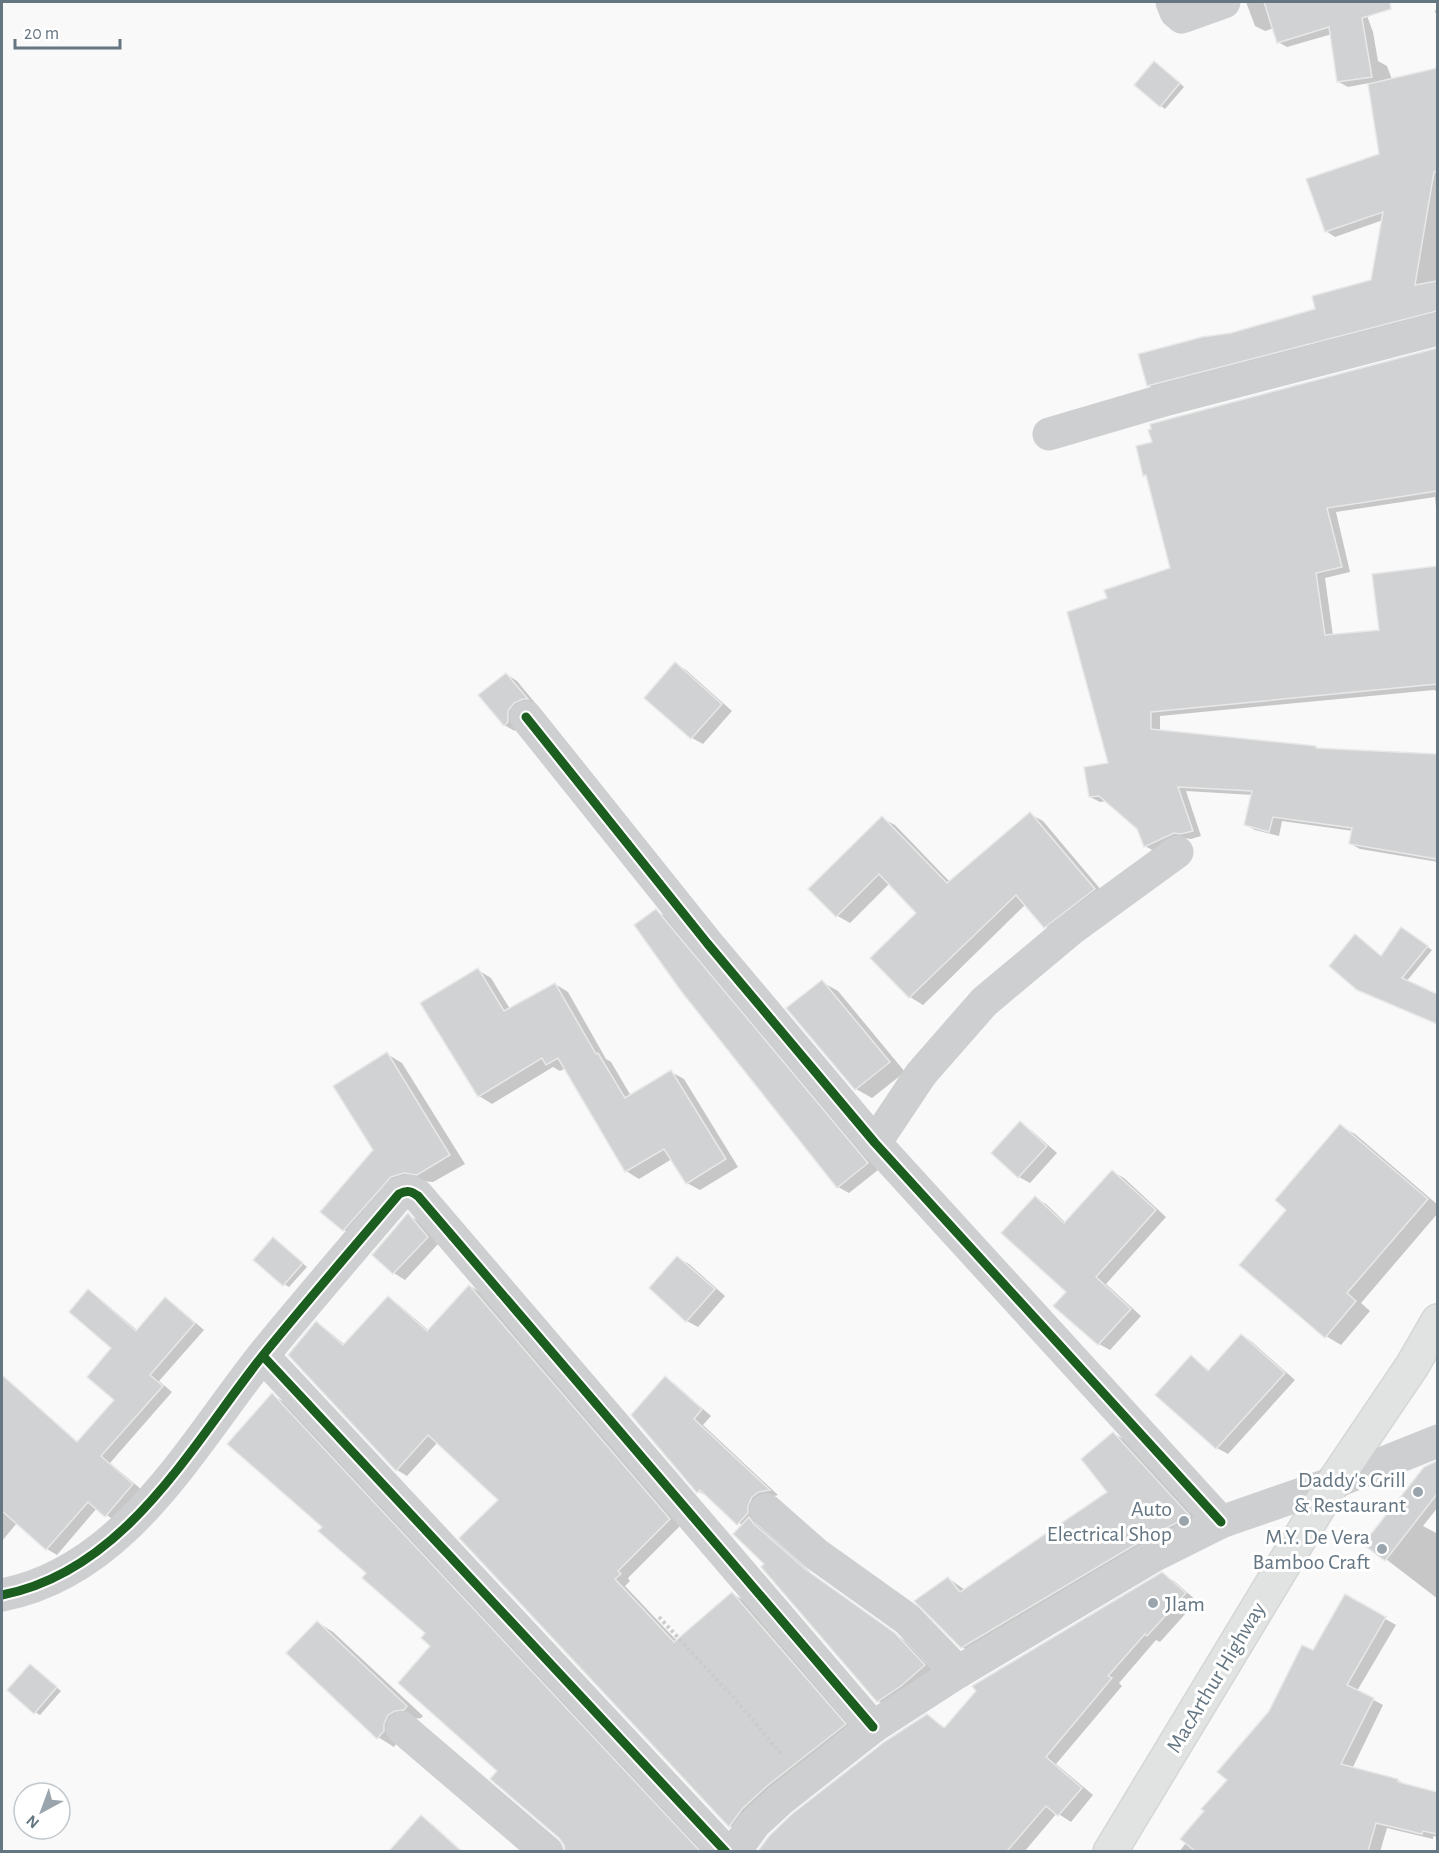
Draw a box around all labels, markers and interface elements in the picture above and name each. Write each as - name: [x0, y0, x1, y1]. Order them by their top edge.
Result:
- scale bar: [15, 12, 120, 50]
- text: 20 m: [24, 25, 59, 43]
- place label: Daddy's Grill & Restaurant: [1294, 1469, 1406, 1516]
- marker: Daddy's Grill & Restaurant: [1411, 1485, 1425, 1499]
- place label: Auto Electrical Shop: [1047, 1498, 1172, 1545]
- marker: Auto Electrical Shop: [1177, 1514, 1191, 1528]
- place label: M.Y. De Vera Bamboo Craft: [1252, 1526, 1370, 1573]
- marker: M.Y. De Vera Bamboo Craft: [1375, 1542, 1389, 1556]
- place label: Jlam: [1165, 1593, 1205, 1615]
- marker: Jlam: [1146, 1596, 1160, 1610]
- street label: MacArthur Highway: [1162, 1598, 1270, 1757]
- north arrow: [12, 1781, 72, 1841]
- text: N: [23, 1812, 42, 1831]

